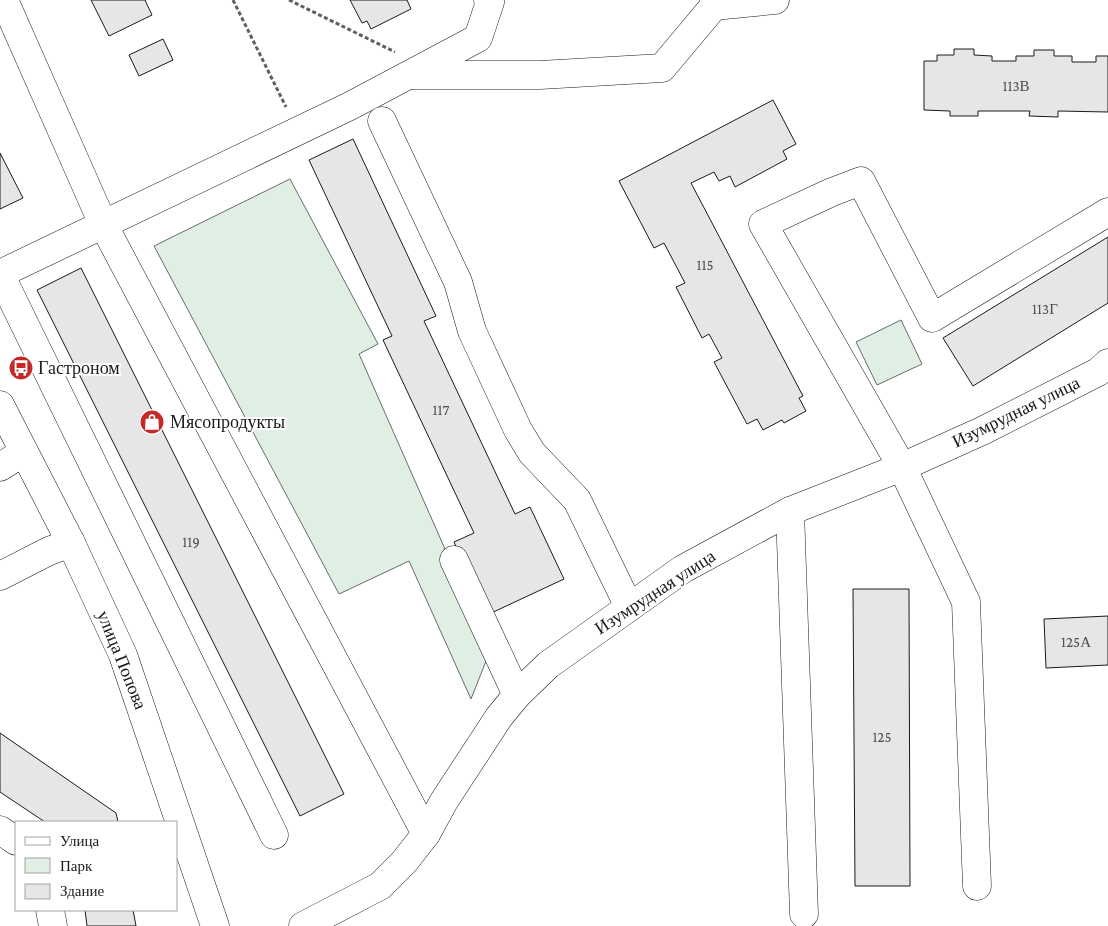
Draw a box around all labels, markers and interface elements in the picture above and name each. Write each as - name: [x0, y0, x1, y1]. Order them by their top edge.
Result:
- house number: 113В: [1002, 78, 1030, 94]
- house number: 115: [696, 257, 714, 273]
- house number: 113Г: [1032, 301, 1058, 317]
- bus stop icon: Гастроном: [8, 355, 34, 381]
- place label: Гастроном: [38, 358, 120, 378]
- street label: Изумрудная улица: [949, 372, 1083, 452]
- house number: 117: [433, 402, 450, 418]
- shop icon: Мясопродукты: [139, 409, 165, 435]
- place label: Мясопродукты: [170, 412, 285, 432]
- house number: 119: [182, 534, 200, 550]
- street label: Изумрудная улица: [591, 546, 719, 638]
- street label: улица Попова: [93, 608, 151, 712]
- house number: 125А: [1061, 634, 1091, 650]
- house number: 125: [872, 729, 892, 745]
- legend: [15, 821, 178, 911]
- text: Улица: [60, 833, 99, 849]
- text: Парк: [60, 858, 93, 874]
- text: Здание: [60, 883, 104, 899]

